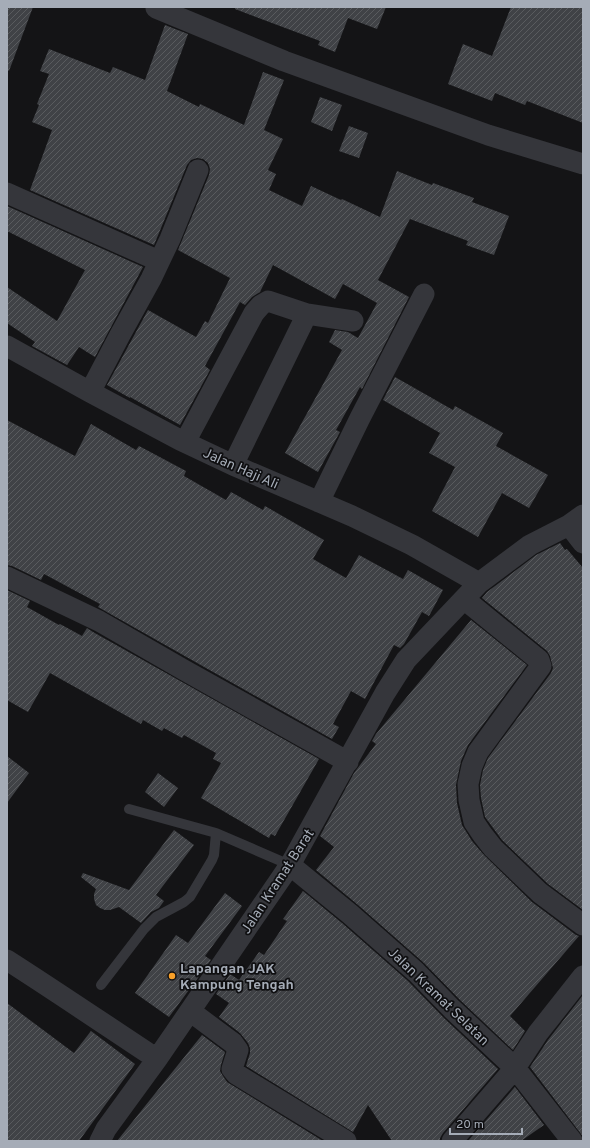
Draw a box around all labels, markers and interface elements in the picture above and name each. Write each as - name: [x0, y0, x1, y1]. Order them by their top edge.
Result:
- street label: Jalan Haji Ali: [200, 445, 281, 494]
- street label: Jalan Kramat Barat: [238, 826, 318, 937]
- street label: Jalan Kramat Selatan: [384, 944, 492, 1050]
- place label: Lapangan JAK Kampung Tengah: [180, 961, 294, 994]
- marker: Lapangan JAK Kampung Tengah: [167, 971, 177, 981]
- scale bar: [450, 1110, 522, 1136]
- text: 20 m: [456, 1117, 484, 1133]

